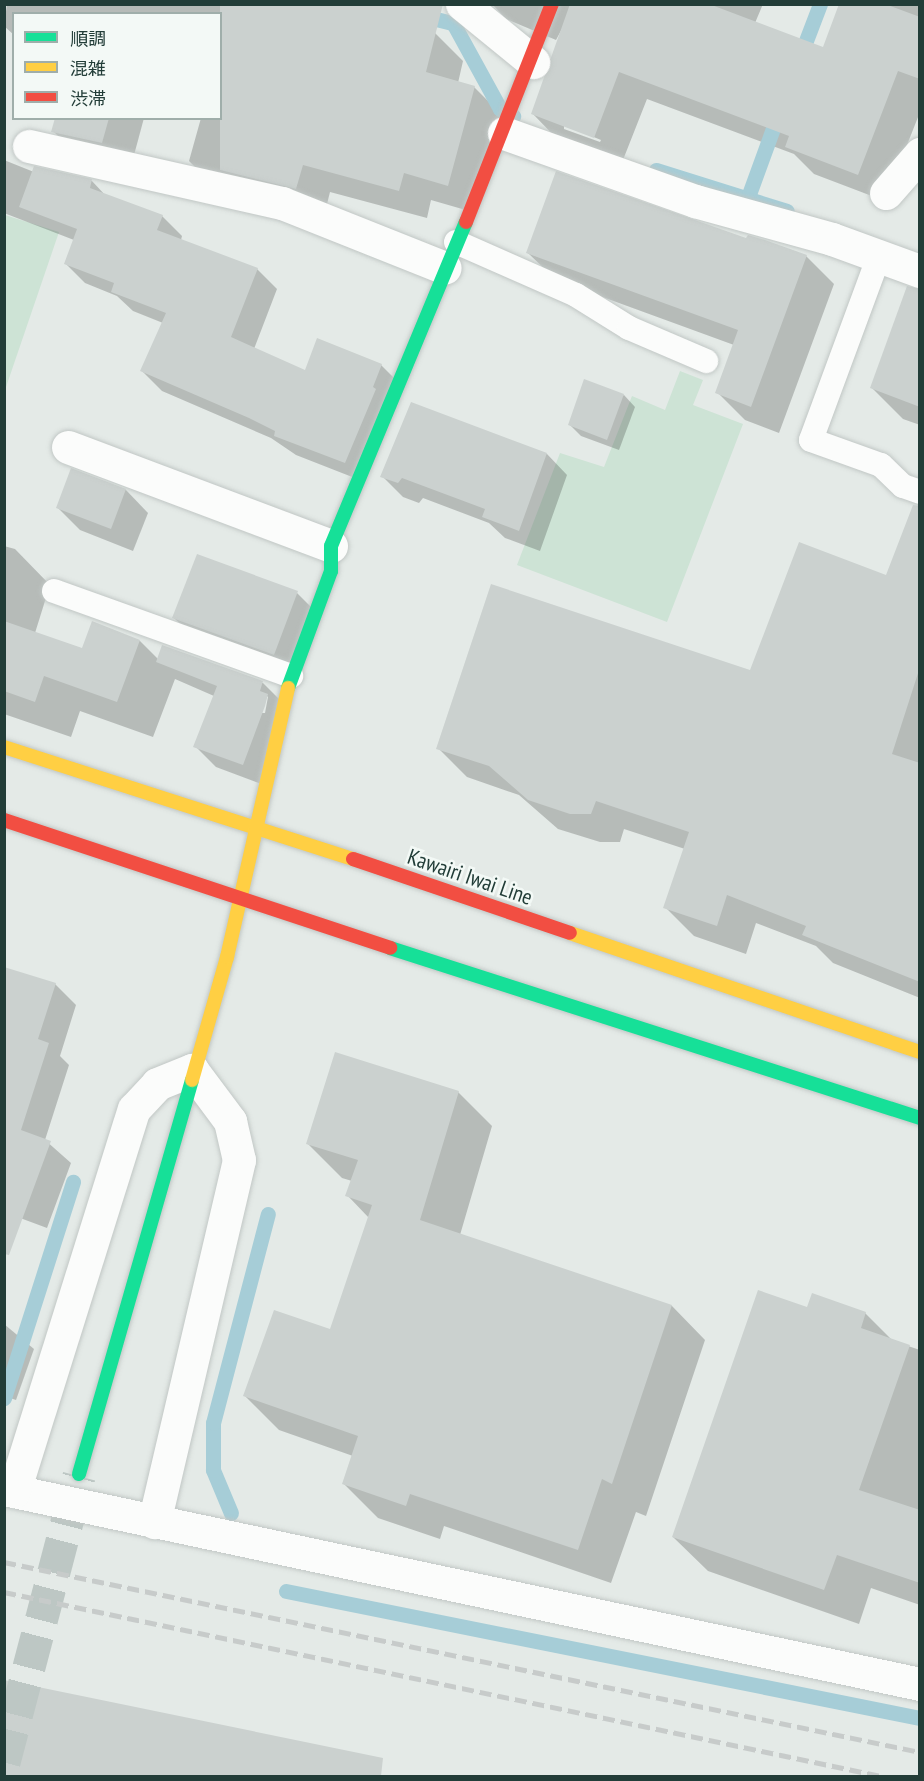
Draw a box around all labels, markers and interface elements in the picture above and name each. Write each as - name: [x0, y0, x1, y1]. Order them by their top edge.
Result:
- legend: [12, 12, 222, 120]
- text: 順調: [70, 27, 106, 50]
- text: 混雑: [70, 57, 106, 80]
- text: 渋滞: [70, 87, 106, 110]
- street label: Kawairi Iwai Line: [404, 843, 536, 911]

